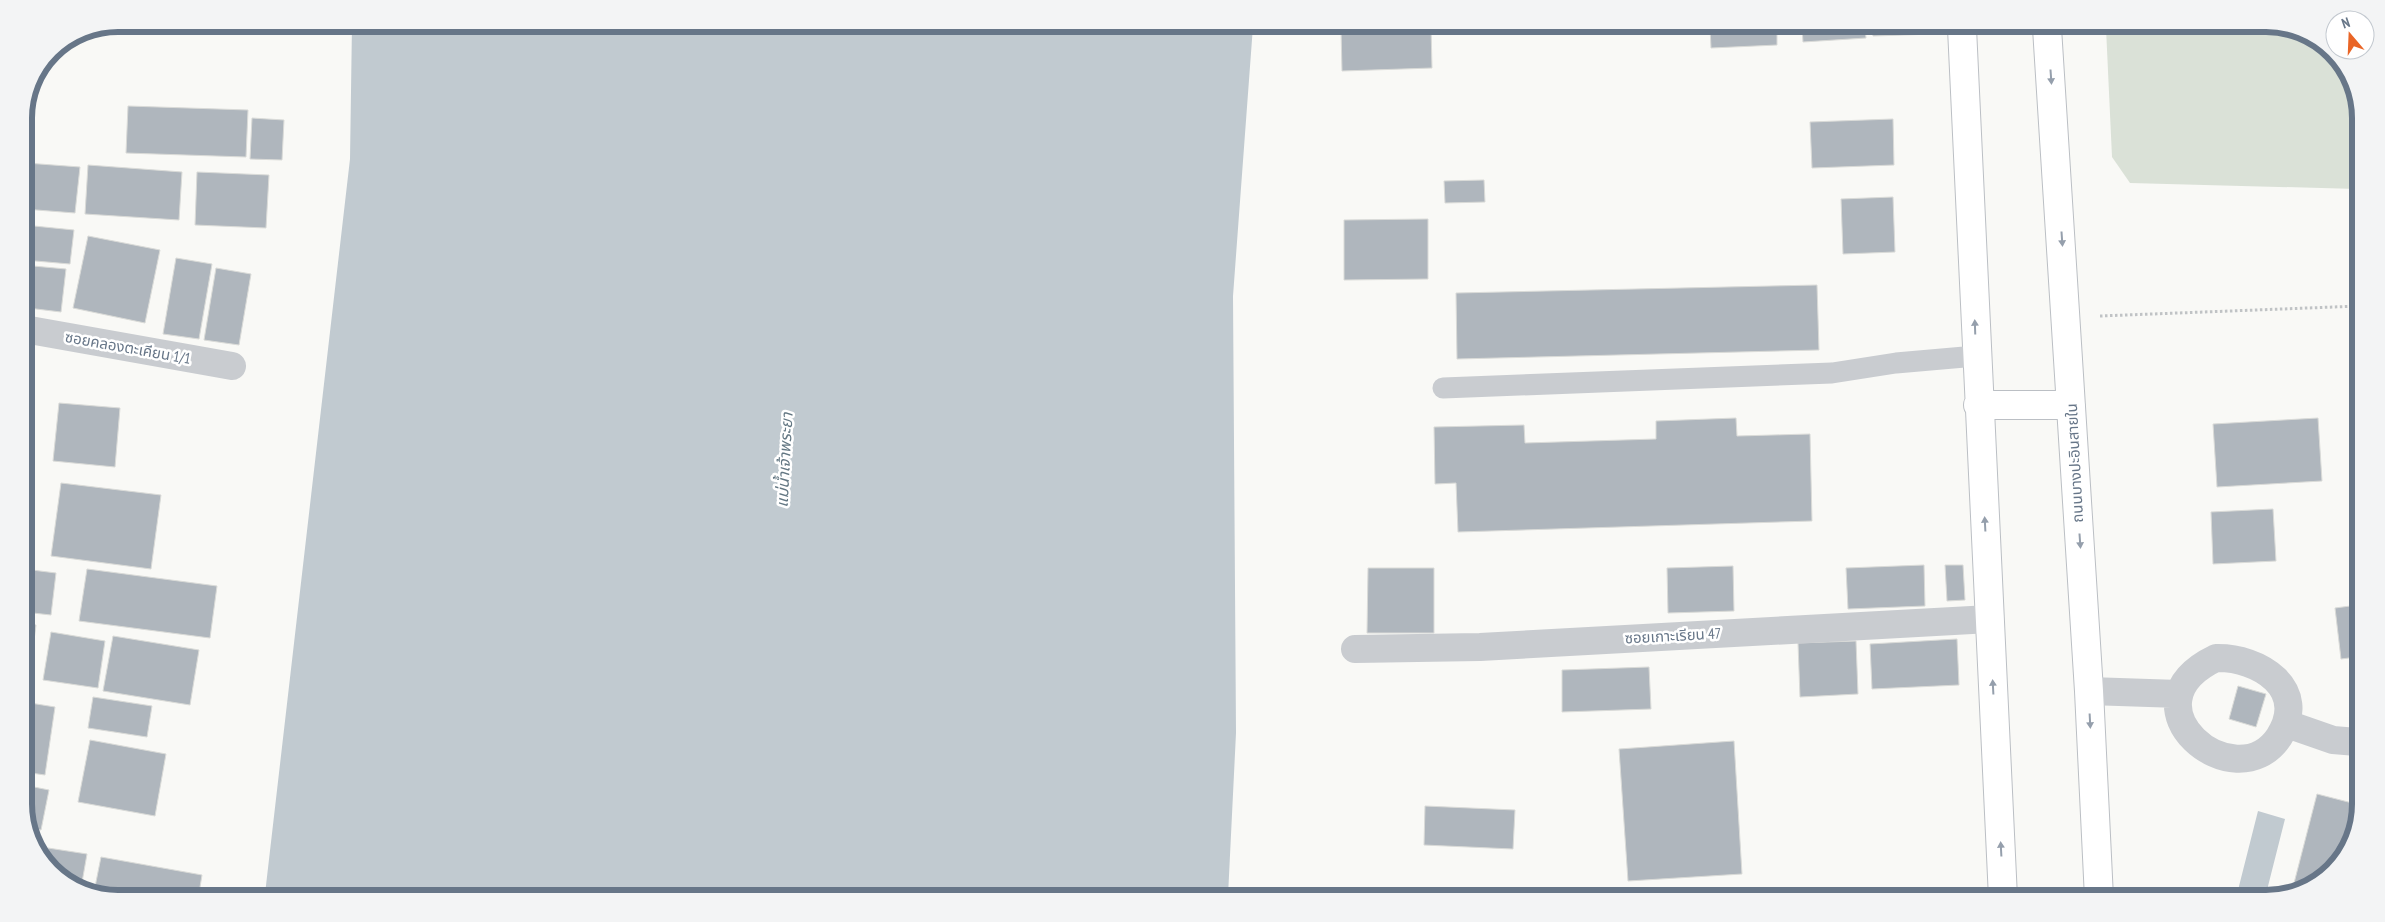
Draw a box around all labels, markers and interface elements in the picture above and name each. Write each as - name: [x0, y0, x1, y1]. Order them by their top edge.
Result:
- north arrow: [2325, 10, 2375, 60]
- text: N: [2339, 13, 2352, 32]
- one-way arrow: [2047, 69, 2055, 85]
- one-way arrow: [2058, 231, 2066, 247]
- one-way arrow: [1970, 319, 1978, 335]
- street label: ซอยคลองตะเคียน 1/1: [64, 327, 193, 368]
- street label: ถนนบางปะอินสายใน: [2062, 403, 2087, 523]
- water label: แม่น้ำเจ้าพระยา: [771, 411, 797, 508]
- one-way arrow: [1980, 516, 1988, 532]
- one-way arrow: [2076, 533, 2084, 549]
- street label: ซอยเกาะเรียน 47: [1624, 623, 1722, 648]
- one-way arrow: [1989, 678, 1997, 694]
- one-way arrow: [2087, 713, 2095, 729]
- one-way arrow: [1997, 841, 2005, 857]

